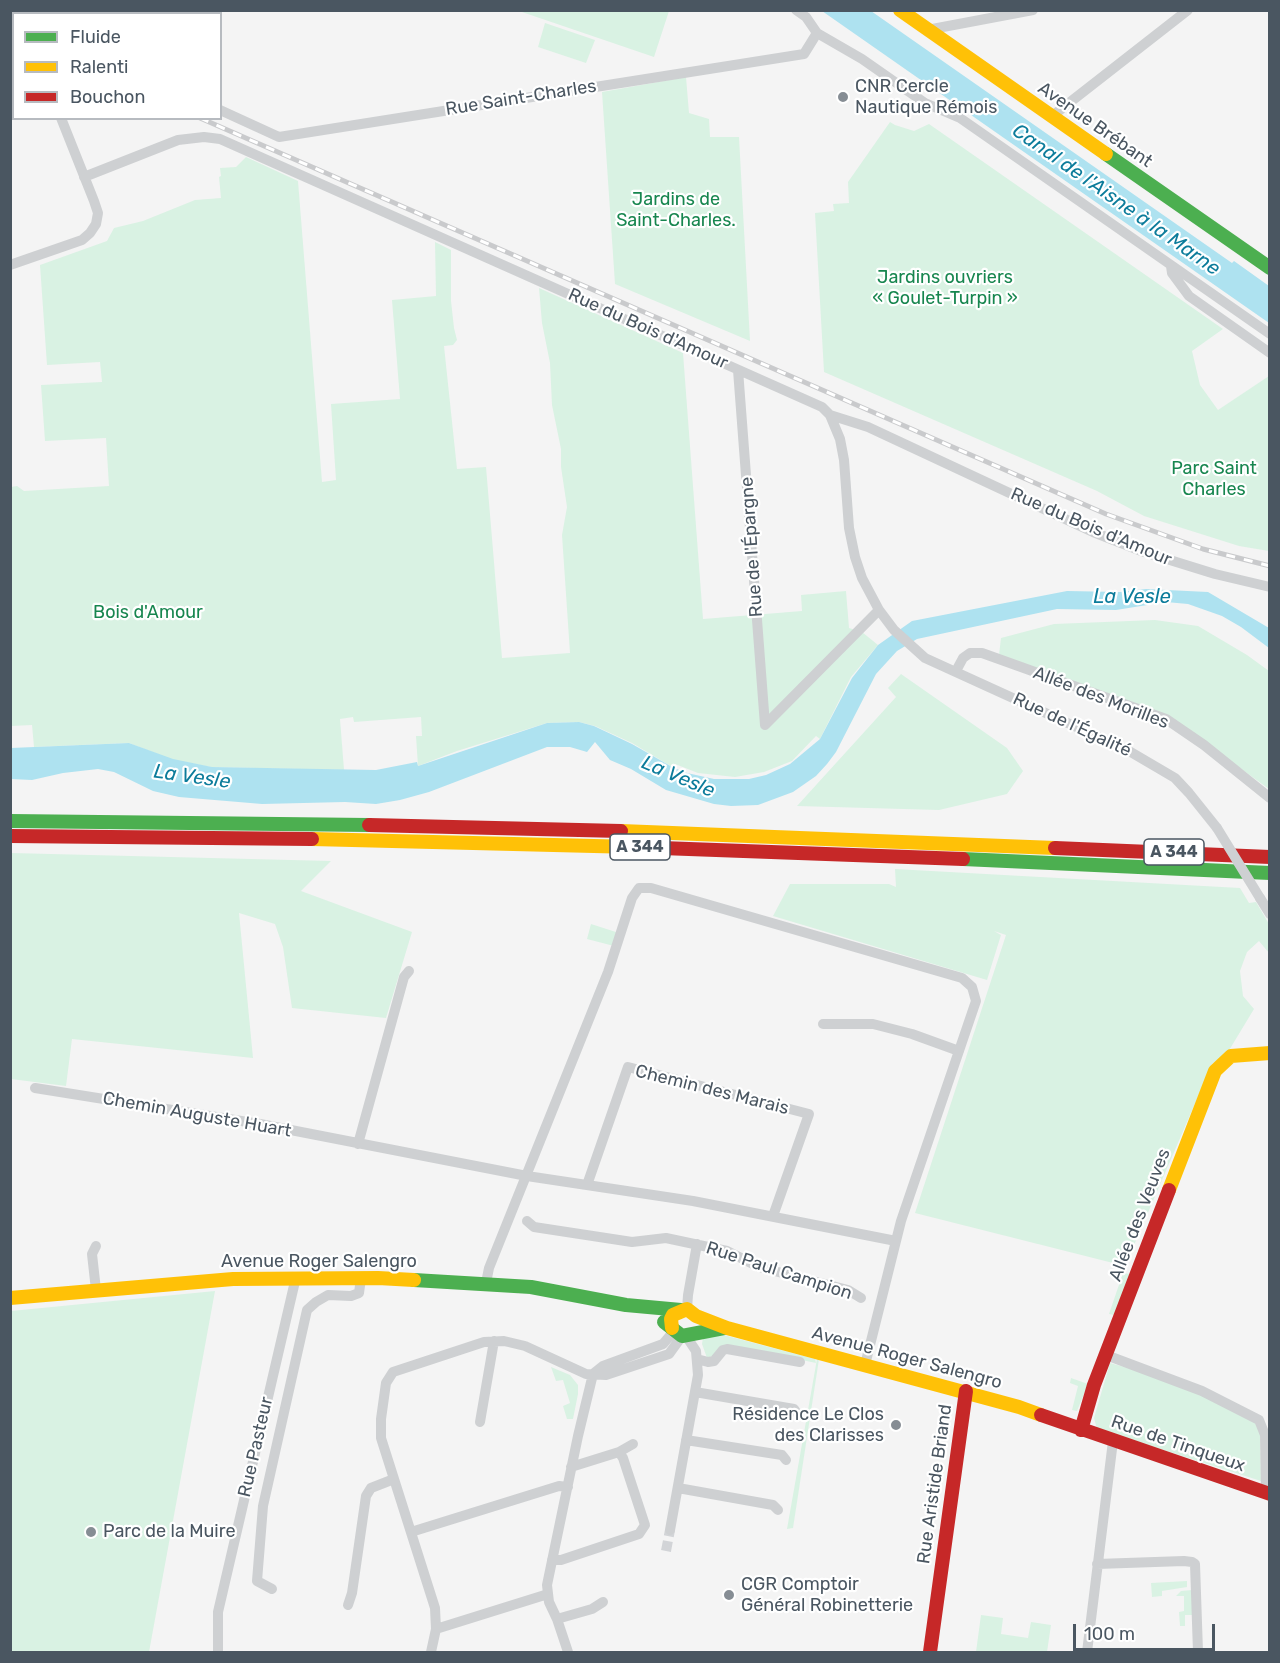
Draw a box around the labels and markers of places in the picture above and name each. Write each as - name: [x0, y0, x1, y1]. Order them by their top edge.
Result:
- place label: CNR Cercle Nautique Rémois: [855, 76, 997, 118]
- marker: CNR Cercle Nautique Rémois: [836, 90, 850, 104]
- place label: Résidence Le Clos des Clarisses: [732, 1404, 884, 1446]
- marker: Résidence Le Clos des Clarisses: [889, 1418, 903, 1432]
- place label: Parc de la Muire: [103, 1521, 235, 1543]
- marker: Parc de la Muire: [84, 1525, 98, 1539]
- place label: CGR Comptoir Général Robinetterie: [741, 1574, 913, 1616]
- marker: CGR Comptoir Général Robinetterie: [722, 1588, 736, 1602]

